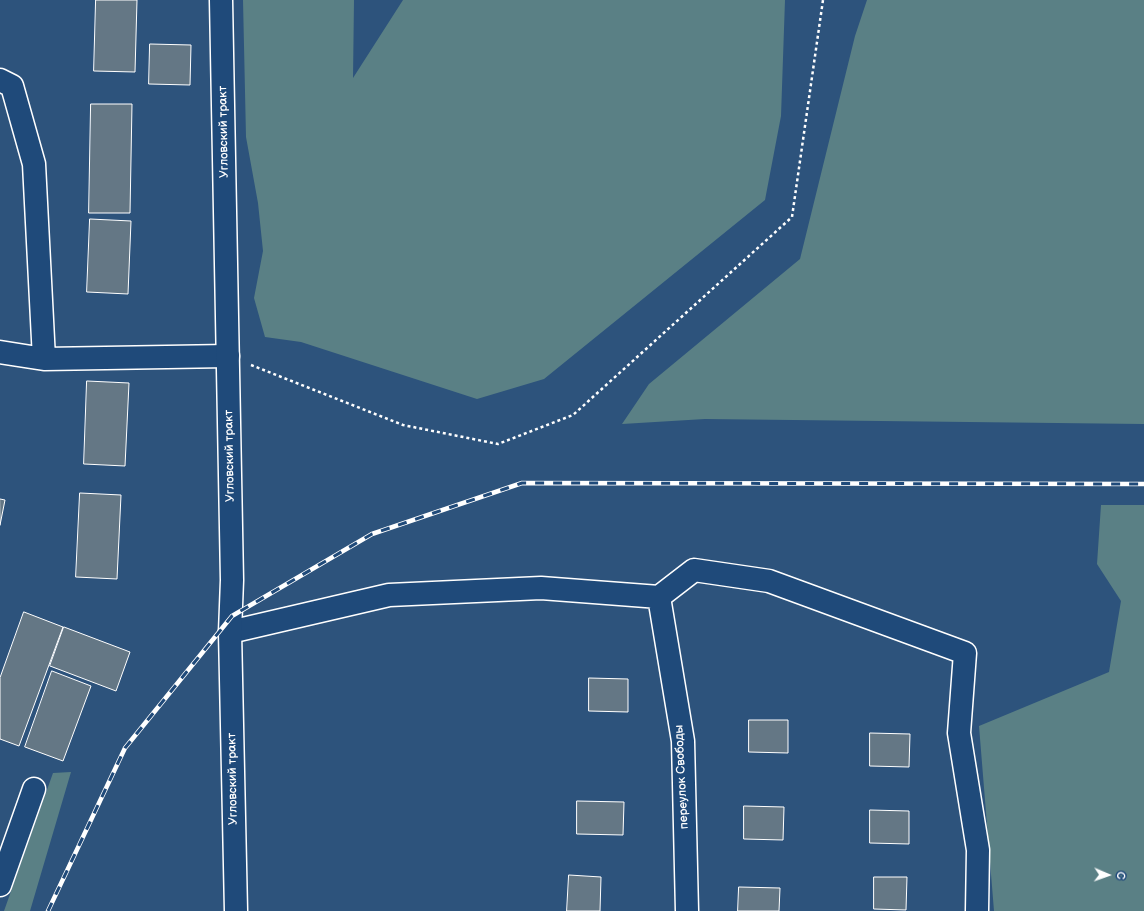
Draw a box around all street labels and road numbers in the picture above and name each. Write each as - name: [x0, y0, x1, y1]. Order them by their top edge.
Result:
- street label: Угловский тракт: [216, 86, 232, 178]
- street label: Угловский тракт: [222, 410, 238, 502]
- street label: переулок Свободы: [672, 724, 692, 830]
- street label: Угловский тракт: [225, 733, 241, 825]

